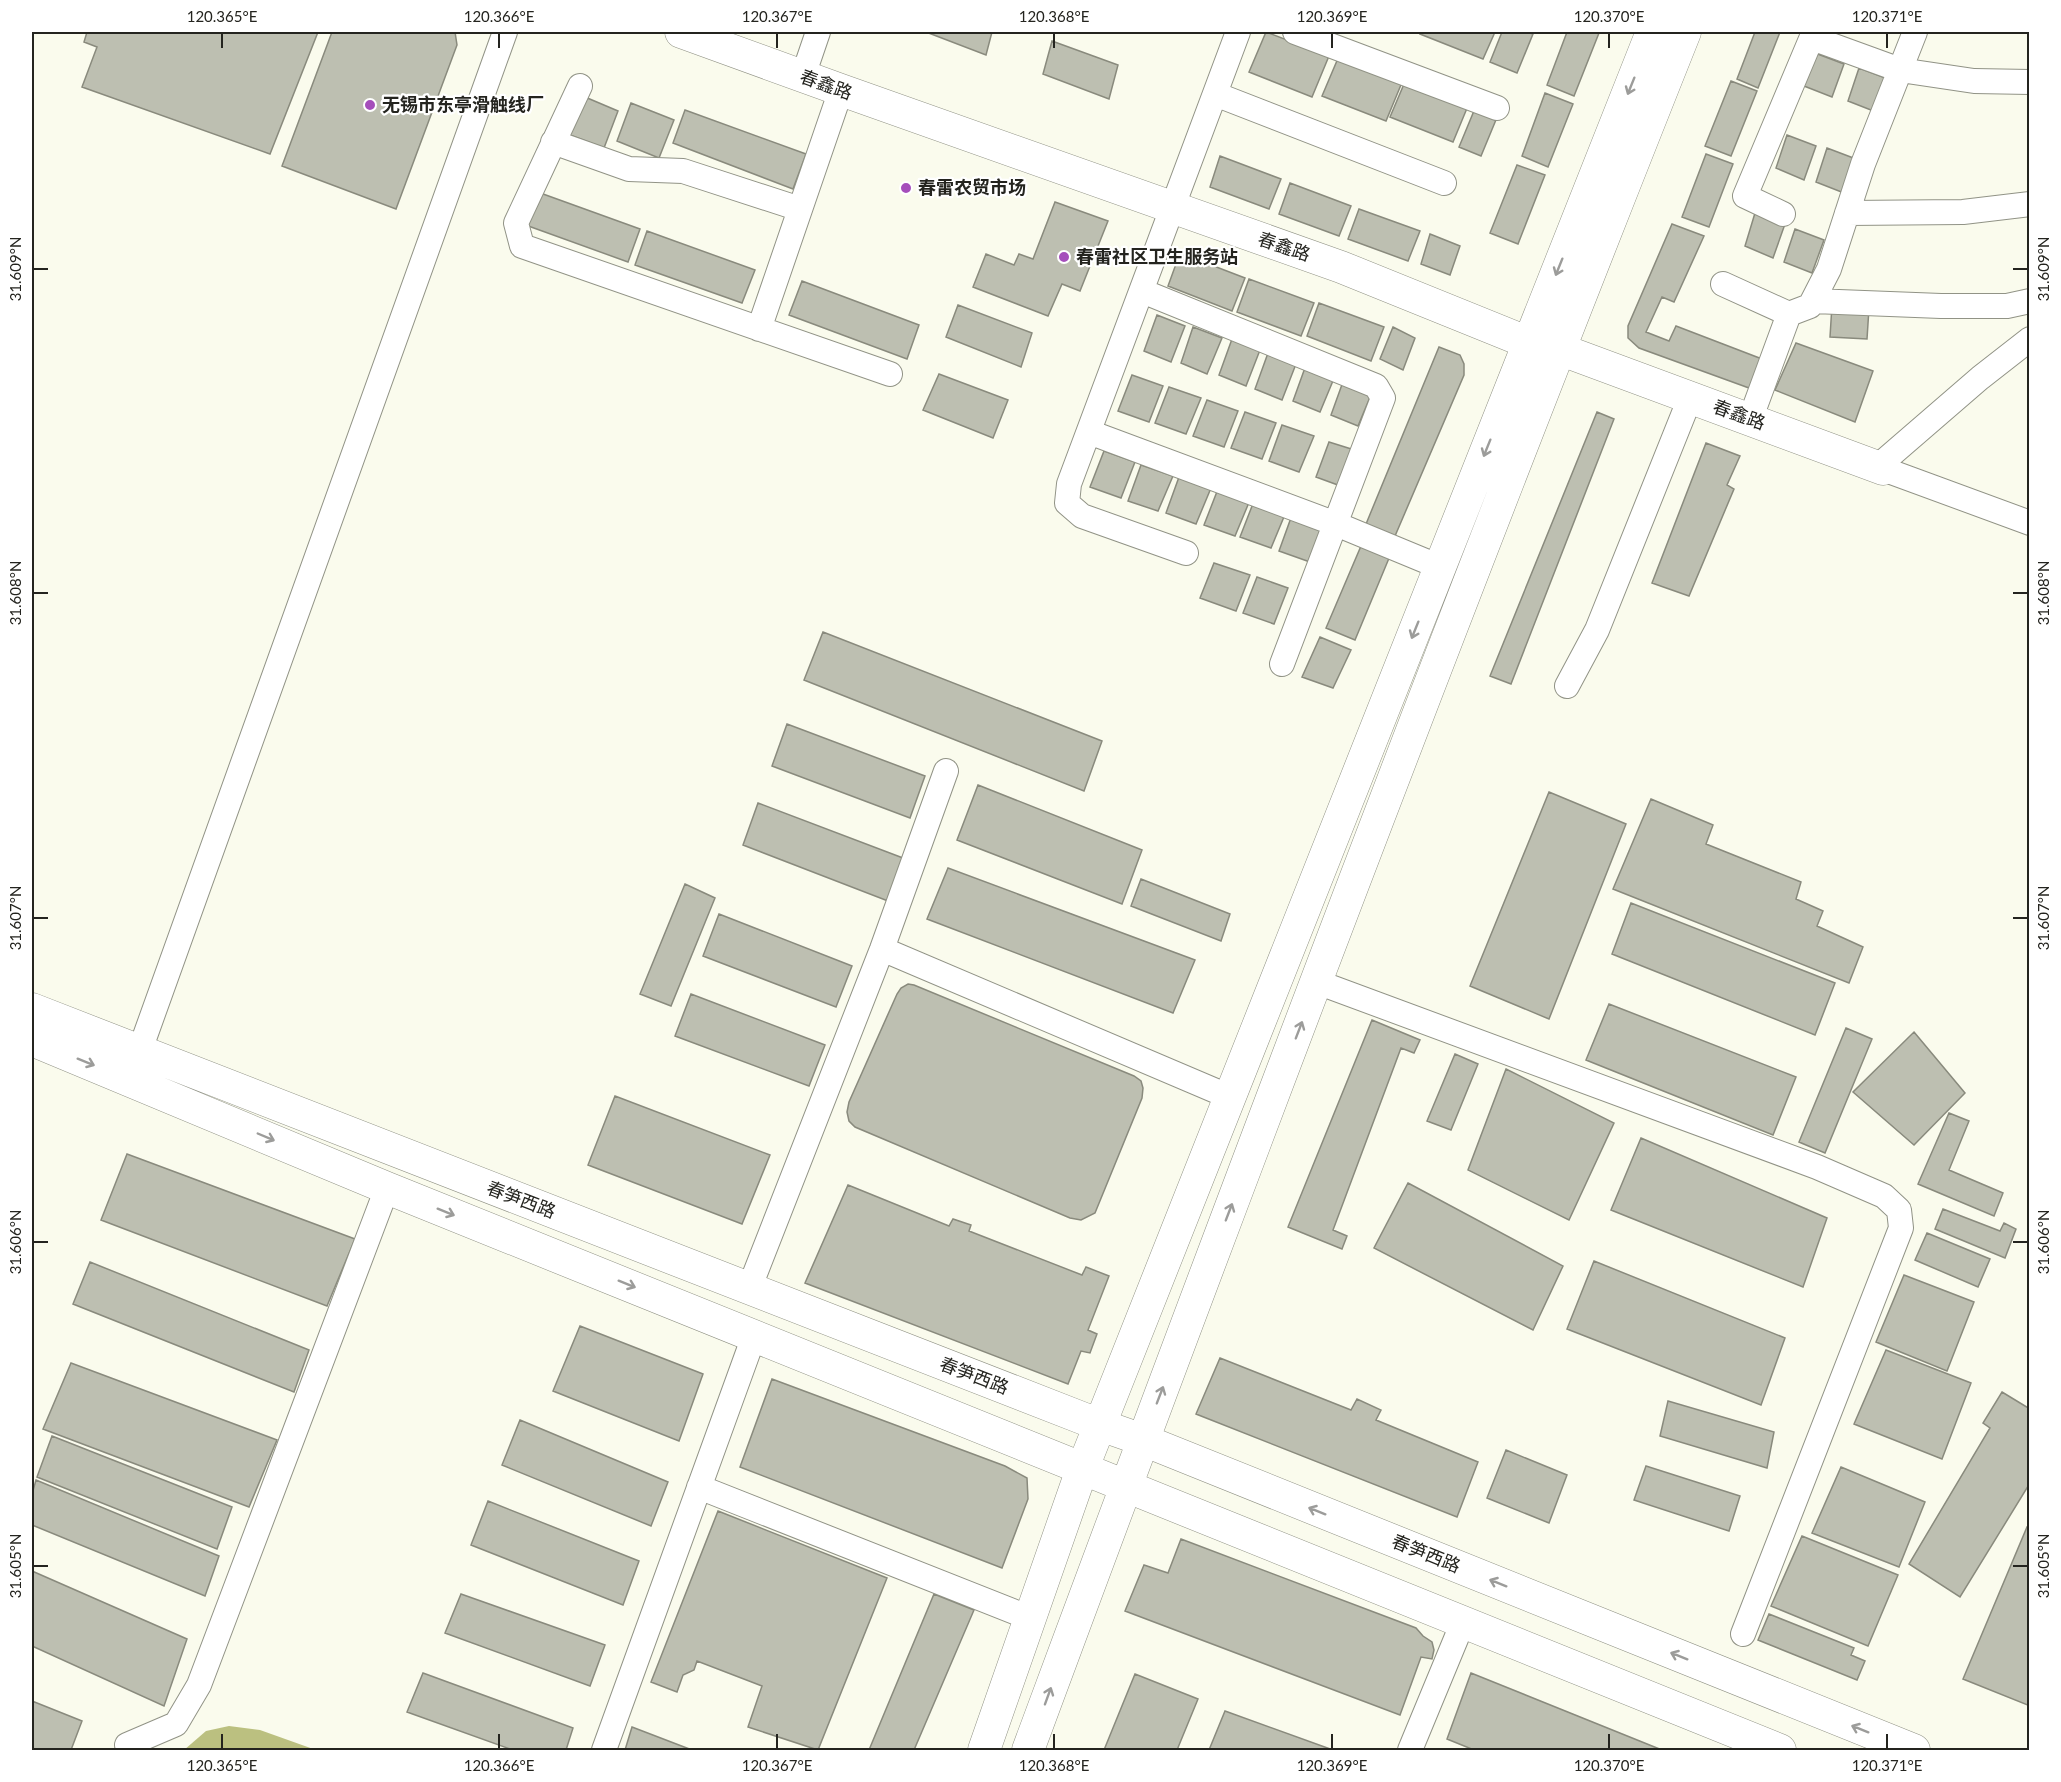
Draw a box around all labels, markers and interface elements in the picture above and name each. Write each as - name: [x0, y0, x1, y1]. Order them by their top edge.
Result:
- text: 120.365°E: [187, 7, 257, 25]
- text: 120.366°E: [464, 7, 534, 25]
- text: 120.367°E: [742, 7, 812, 25]
- text: 120.368°E: [1019, 7, 1089, 25]
- text: 120.369°E: [1297, 7, 1367, 25]
- text: 120.370°E: [1574, 7, 1644, 25]
- text: 120.371°E: [1852, 7, 1922, 25]
- street label: 春鑫路: [797, 64, 855, 104]
- one-way arrow: [1625, 76, 1636, 95]
- place label: 无锡市东亭滑触线厂: [382, 93, 544, 115]
- marker: 无锡市东亭滑触线厂: [363, 98, 377, 112]
- place label: 春雷农贸市场: [918, 176, 1026, 198]
- marker: 春雷农贸市场: [899, 181, 913, 195]
- street label: 春鑫路: [1255, 227, 1313, 265]
- text: 31.609°N: [6, 237, 24, 301]
- text: 31.609°N: [2034, 237, 2052, 301]
- place label: 春雷社区卫生服务站: [1076, 245, 1238, 267]
- marker: 春雷社区卫生服务站: [1057, 250, 1071, 264]
- one-way arrow: [1553, 257, 1564, 276]
- street label: 春鑫路: [1710, 394, 1768, 434]
- one-way arrow: [1481, 439, 1492, 457]
- text: 31.608°N: [6, 561, 24, 625]
- text: 31.608°N: [2034, 561, 2052, 625]
- one-way arrow: [1409, 620, 1420, 638]
- text: 31.607°N: [6, 886, 24, 950]
- text: 31.607°N: [2034, 886, 2052, 950]
- one-way arrow: [1294, 1021, 1305, 1040]
- one-way arrow: [76, 1057, 94, 1068]
- one-way arrow: [256, 1132, 274, 1143]
- street label: 春笋西路: [484, 1176, 559, 1222]
- one-way arrow: [1225, 1204, 1236, 1222]
- one-way arrow: [436, 1207, 455, 1218]
- text: 31.606°N: [6, 1210, 24, 1274]
- text: 31.606°N: [2034, 1210, 2052, 1274]
- one-way arrow: [617, 1280, 635, 1291]
- street label: 春笋西路: [937, 1352, 1012, 1398]
- one-way arrow: [1155, 1386, 1166, 1405]
- one-way arrow: [1309, 1504, 1327, 1515]
- street label: 春笋西路: [1389, 1529, 1464, 1577]
- text: 31.605°N: [6, 1534, 24, 1598]
- text: 31.605°N: [2034, 1534, 2052, 1598]
- one-way arrow: [1490, 1577, 1508, 1588]
- one-way arrow: [1671, 1650, 1689, 1661]
- one-way arrow: [1044, 1687, 1055, 1705]
- one-way arrow: [1851, 1723, 1870, 1734]
- text: 120.365°E: [187, 1756, 257, 1774]
- text: 120.366°E: [464, 1756, 534, 1774]
- text: 120.367°E: [742, 1756, 812, 1774]
- text: 120.368°E: [1019, 1756, 1089, 1774]
- text: 120.369°E: [1297, 1756, 1367, 1774]
- text: 120.370°E: [1574, 1756, 1644, 1774]
- text: 120.371°E: [1852, 1756, 1922, 1774]

